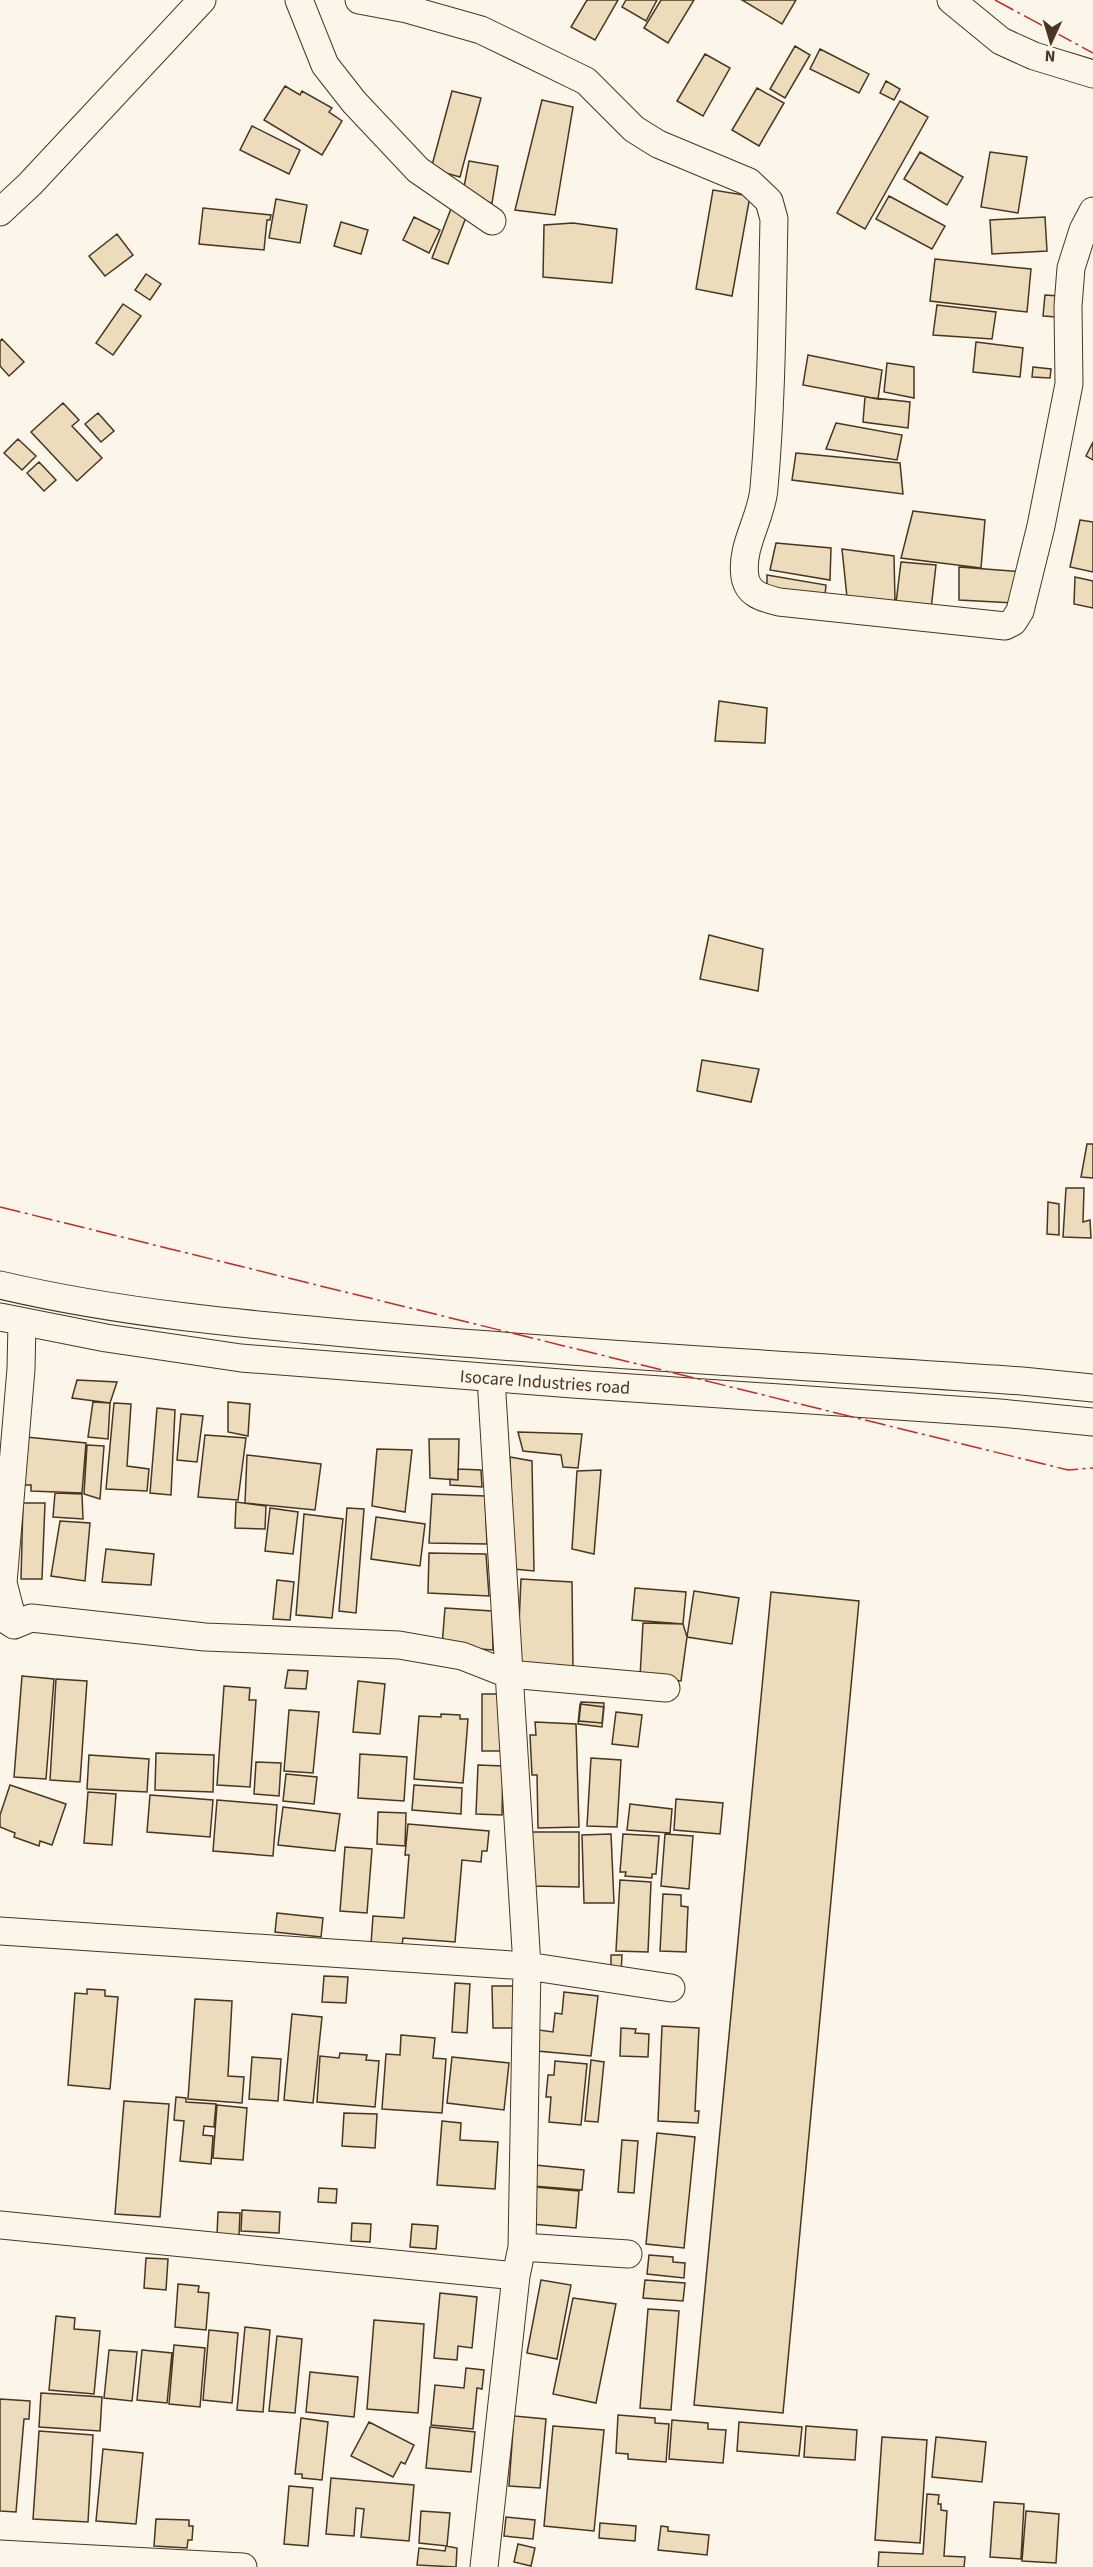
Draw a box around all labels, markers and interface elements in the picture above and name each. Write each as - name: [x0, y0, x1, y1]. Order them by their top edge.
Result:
- north arrow: [1021, 12, 1081, 72]
- text: N: [1044, 45, 1056, 67]
- street label: Isocare Industries road: [459, 1364, 631, 1401]

